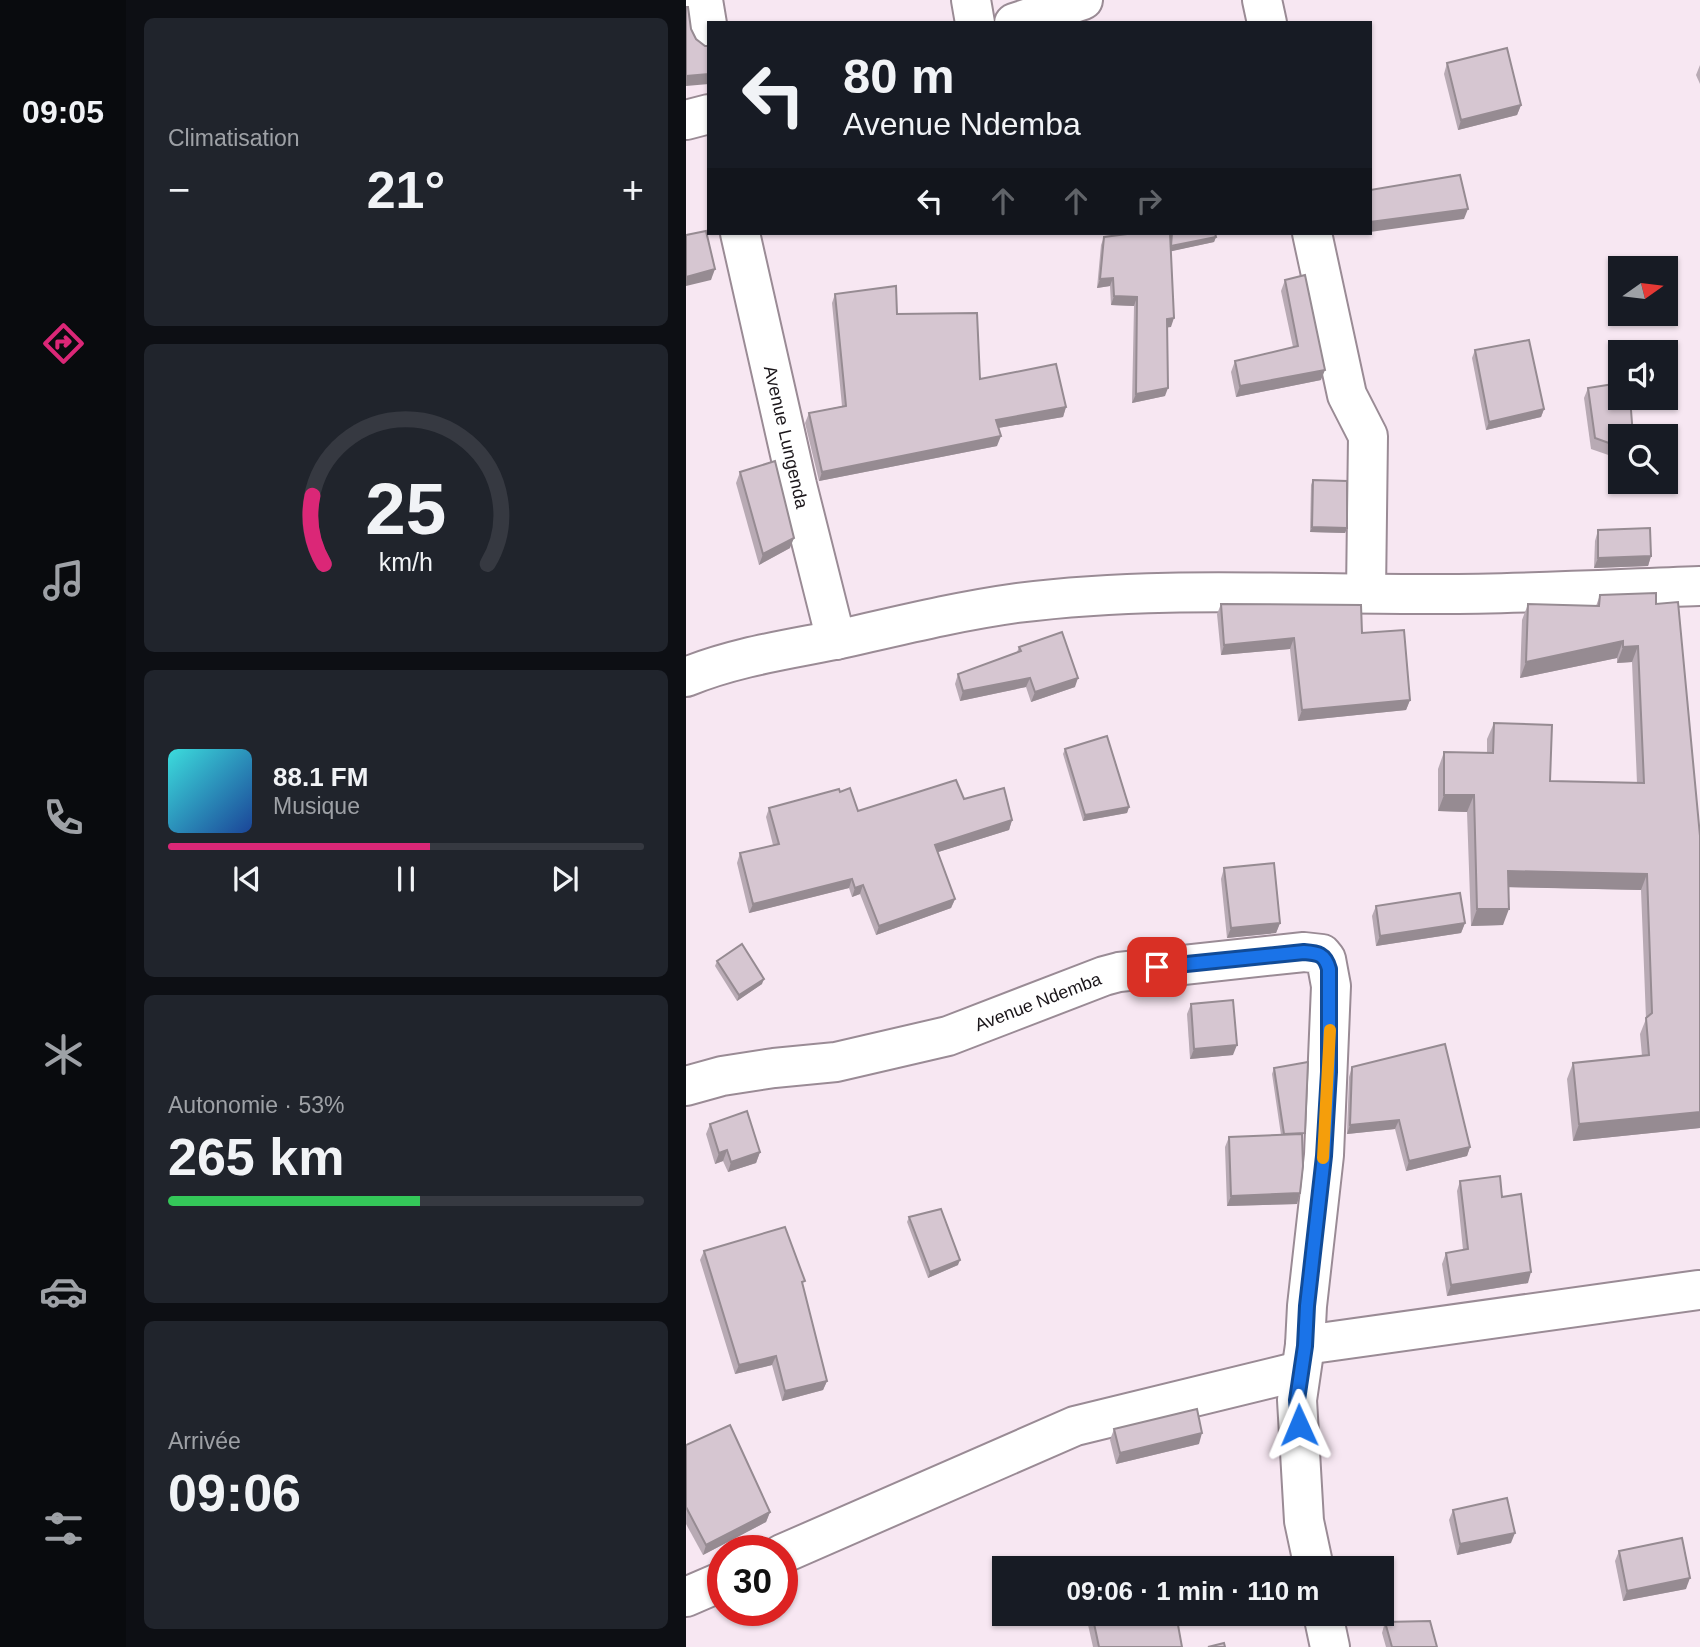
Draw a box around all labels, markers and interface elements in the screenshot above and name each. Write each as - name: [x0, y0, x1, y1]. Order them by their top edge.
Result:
- icon: left: [728, 49, 819, 140]
- text: 80 m: [843, 49, 955, 103]
- text: 09:05: [22, 94, 104, 130]
- text: Avenue Ndemba: [843, 106, 1081, 142]
- text: Climatisation: [168, 125, 300, 151]
- text: 21°: [367, 161, 445, 219]
- text: −: [168, 169, 190, 211]
- text: +: [622, 169, 644, 211]
- icon: left: [911, 182, 949, 220]
- icon: ahead: [984, 182, 1022, 220]
- icon: ahead: [1057, 182, 1095, 220]
- icon: right: [1130, 182, 1168, 220]
- north arrow: [1608, 256, 1678, 326]
- map controls: [1608, 256, 1678, 494]
- icon: directions: [39, 319, 88, 368]
- button: sound: [1608, 340, 1678, 410]
- street label: Avenue Lungenda: [760, 364, 812, 511]
- button: search: [1608, 424, 1678, 494]
- text: 25: [366, 468, 446, 549]
- text: km/h: [379, 547, 433, 575]
- icon: music: [39, 556, 88, 605]
- text: 88.1 FM: [273, 762, 368, 792]
- icon: phone: [39, 793, 88, 842]
- text: Musique: [273, 793, 360, 819]
- icon: previous: [228, 860, 266, 898]
- icon: pause: [387, 860, 425, 898]
- icon: next: [546, 860, 584, 898]
- pin: [1127, 937, 1187, 997]
- icon: arrive: [1138, 948, 1176, 986]
- street label: Avenue Ndemba: [972, 968, 1105, 1035]
- icon: climate: [39, 1030, 88, 1079]
- text: Autonomie · 53%: [168, 1092, 344, 1118]
- text: 265 km: [168, 1128, 344, 1186]
- icon: car: [39, 1267, 88, 1316]
- position arrow: [1262, 1388, 1336, 1462]
- text: Arrivée: [168, 1428, 241, 1454]
- text: 09:06: [168, 1464, 301, 1522]
- icon: filters: [39, 1504, 88, 1553]
- speed limit sign: 30: [707, 1535, 798, 1626]
- text: 09:06 · 1 min · 110 m: [1067, 1576, 1319, 1606]

